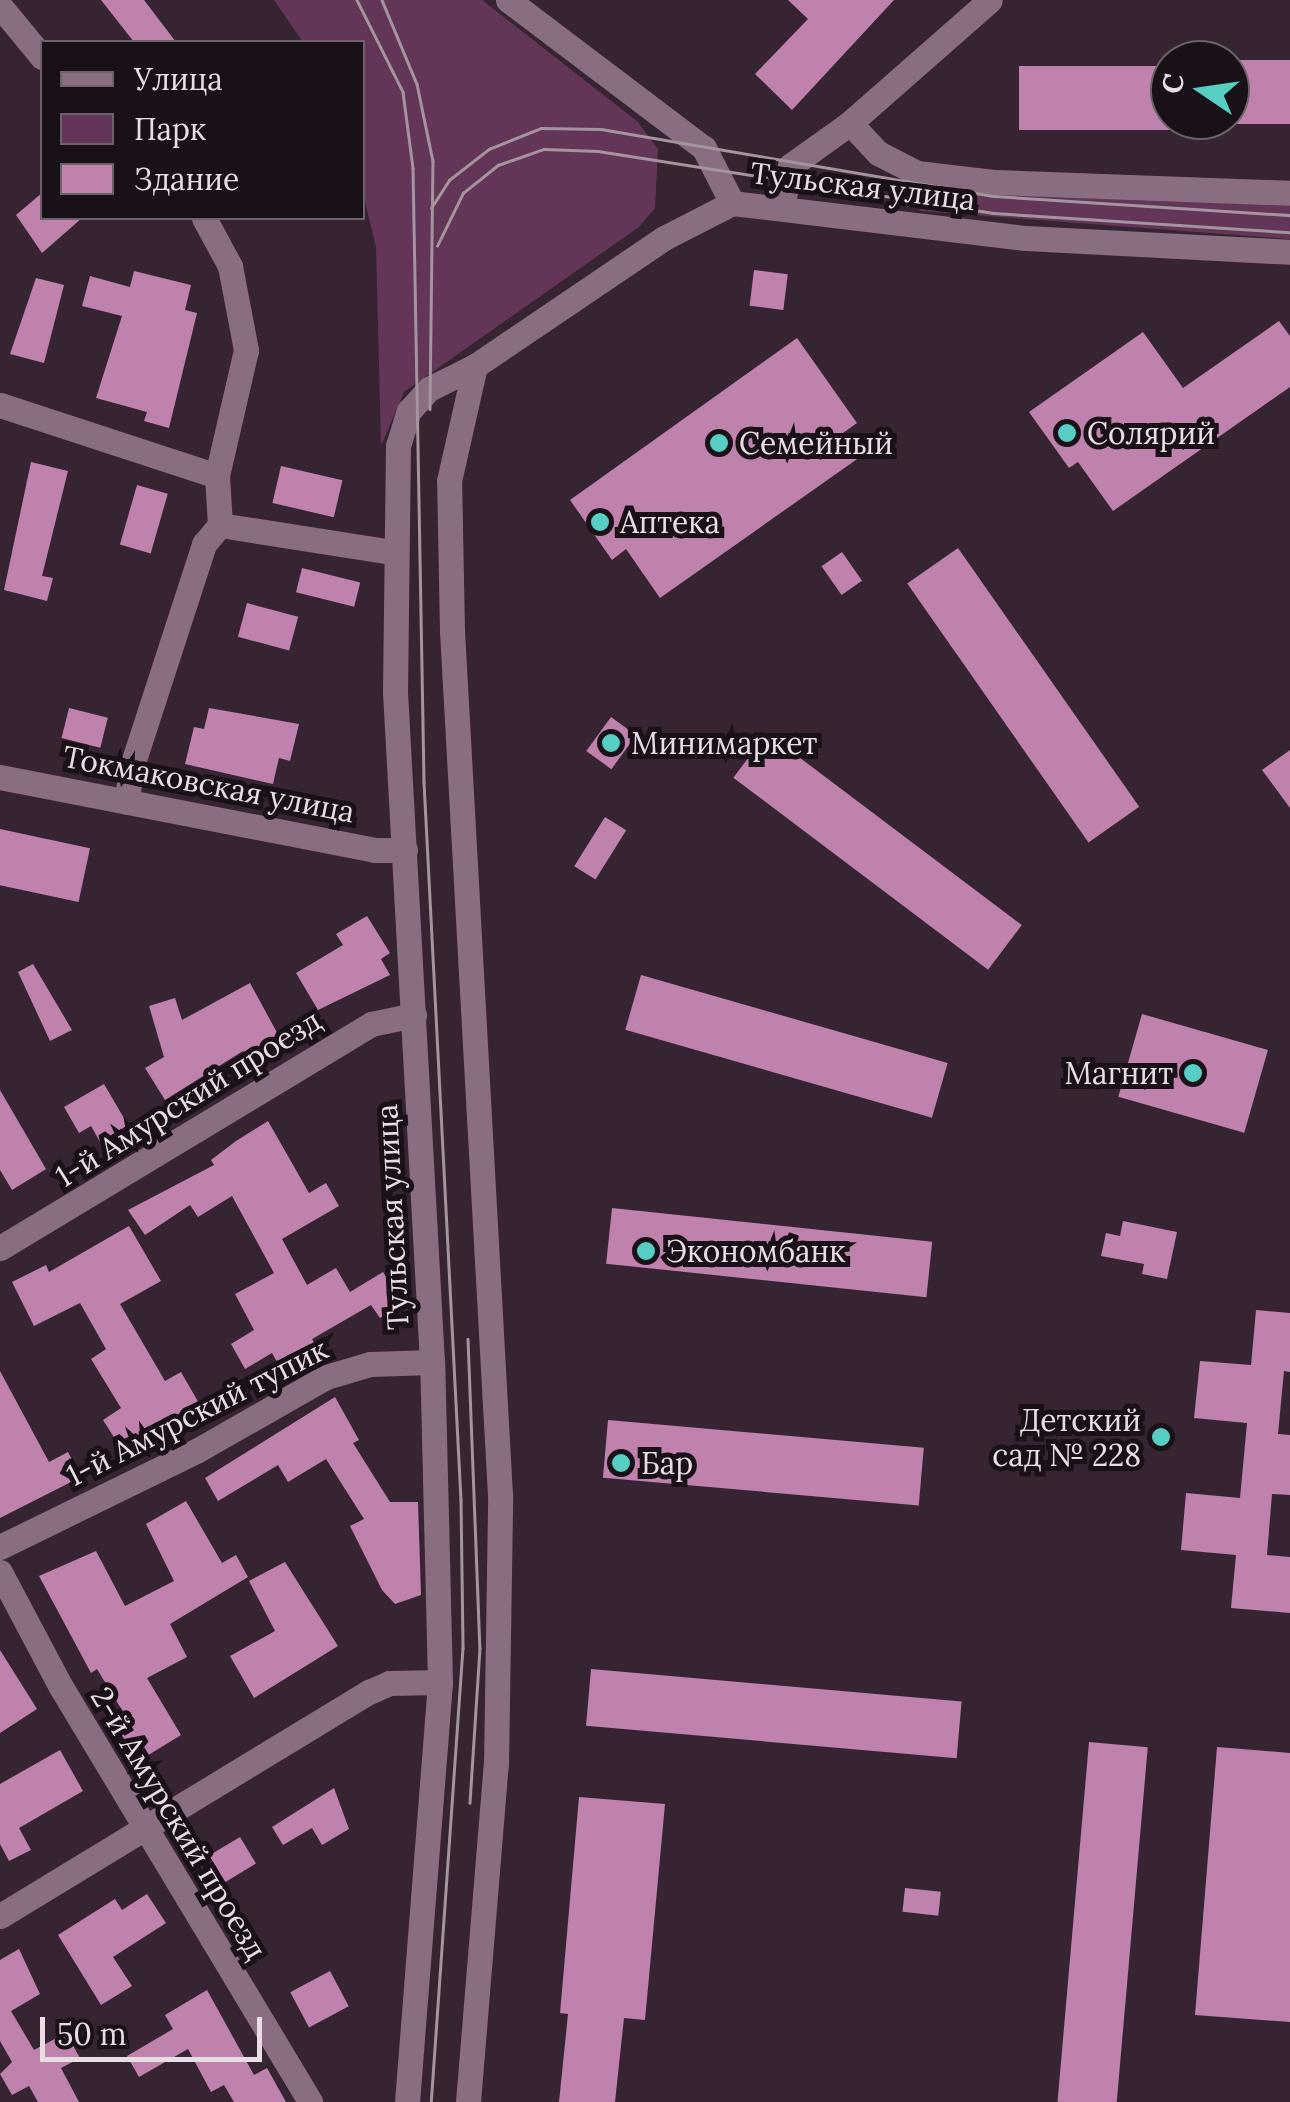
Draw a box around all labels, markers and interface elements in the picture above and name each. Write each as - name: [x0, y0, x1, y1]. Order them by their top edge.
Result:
- legend: [40, 40, 365, 220]
- north arrow: [1150, 40, 1250, 140]
- text: Улица: [134, 60, 223, 98]
- text: С: [1153, 70, 1192, 97]
- text: Парк: [134, 110, 206, 148]
- street label: Тульская улица: [749, 154, 977, 218]
- text: Здание: [134, 160, 239, 198]
- place label: Солярий: [1087, 415, 1215, 451]
- marker: Солярий: [1056, 422, 1078, 444]
- place label: Семейный: [739, 425, 893, 461]
- marker: Семейный: [708, 432, 730, 454]
- place label: Аптека: [620, 504, 720, 540]
- marker: Аптека: [589, 511, 611, 533]
- place label: Минимаркет: [631, 725, 817, 761]
- marker: Минимаркет: [600, 732, 622, 754]
- street label: Токмаковская улица: [60, 738, 358, 830]
- street label: 1-й Амурский проезд: [49, 1002, 327, 1194]
- place label: Магнит: [1065, 1055, 1173, 1091]
- marker: Магнит: [1182, 1062, 1204, 1084]
- street label: Тульская улица: [368, 1103, 416, 1331]
- place label: Экономбанк: [666, 1233, 845, 1269]
- marker: Экономбанк: [635, 1240, 657, 1262]
- street label: 1-й Амурский тупик: [60, 1331, 334, 1493]
- place label: Детский сад № 228: [992, 1402, 1141, 1472]
- marker: Детский сад № 228: [1150, 1426, 1172, 1448]
- place label: Бар: [641, 1445, 693, 1481]
- marker: Бар: [610, 1452, 632, 1474]
- street label: 2-й Амурский проезд: [84, 1680, 274, 1966]
- scale bar: [45, 1997, 268, 2059]
- text: 50 m: [57, 2015, 127, 2053]

